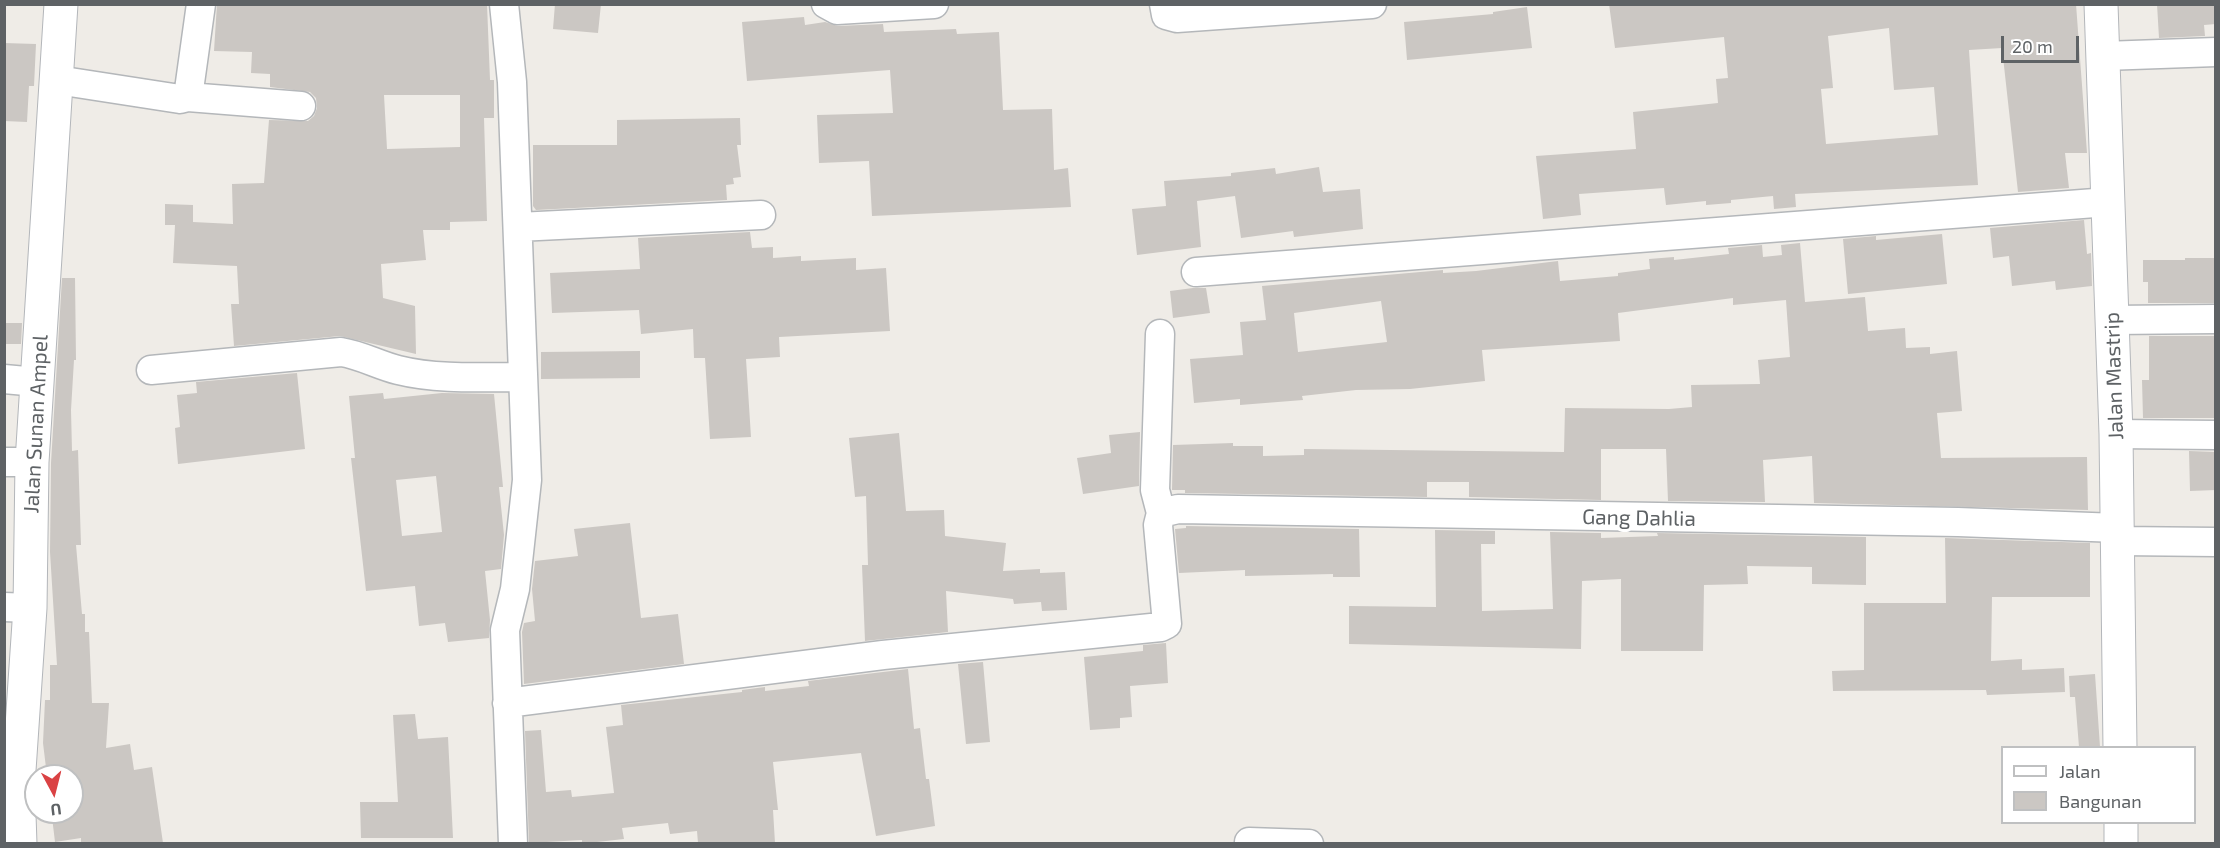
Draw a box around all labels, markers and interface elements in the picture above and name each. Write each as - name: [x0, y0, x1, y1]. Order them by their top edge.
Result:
- scale bar: [2004, 24, 2082, 62]
- text: 20 m: [2012, 35, 2053, 57]
- street label: Jalan Mastrip: [2099, 312, 2129, 440]
- street label: Jalan Sunan Ampel: [19, 334, 53, 514]
- street label: Gang Dahlia: [1582, 504, 1696, 532]
- legend: [2001, 746, 2196, 824]
- text: Jalan: [2059, 760, 2101, 782]
- north arrow: [24, 764, 84, 824]
- text: Bangunan: [2059, 790, 2142, 812]
- text: U: [49, 800, 63, 820]

